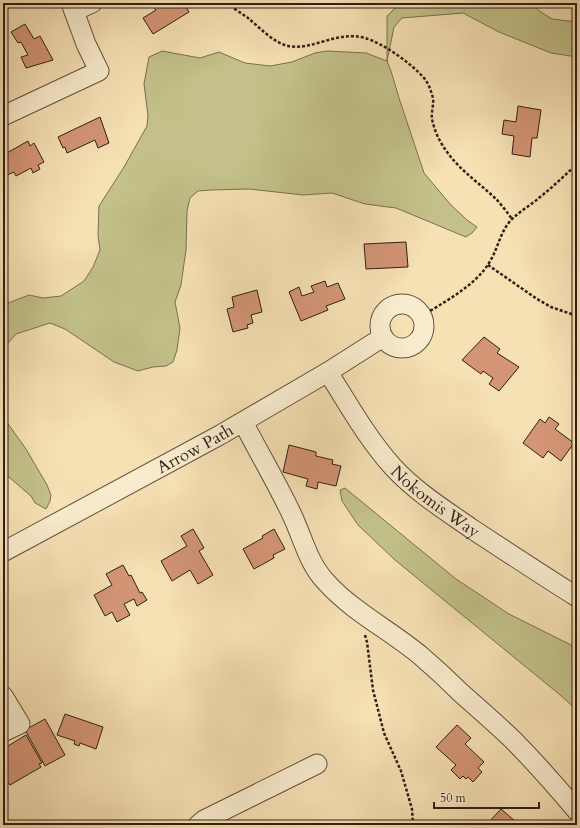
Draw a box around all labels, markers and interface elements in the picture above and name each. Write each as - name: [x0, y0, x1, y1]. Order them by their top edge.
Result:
- street label: Arrow Path: [153, 418, 238, 479]
- street label: Nokomis Way: [385, 460, 484, 543]
- scale bar: [434, 784, 539, 810]
- text: 50 m: [440, 790, 467, 806]

